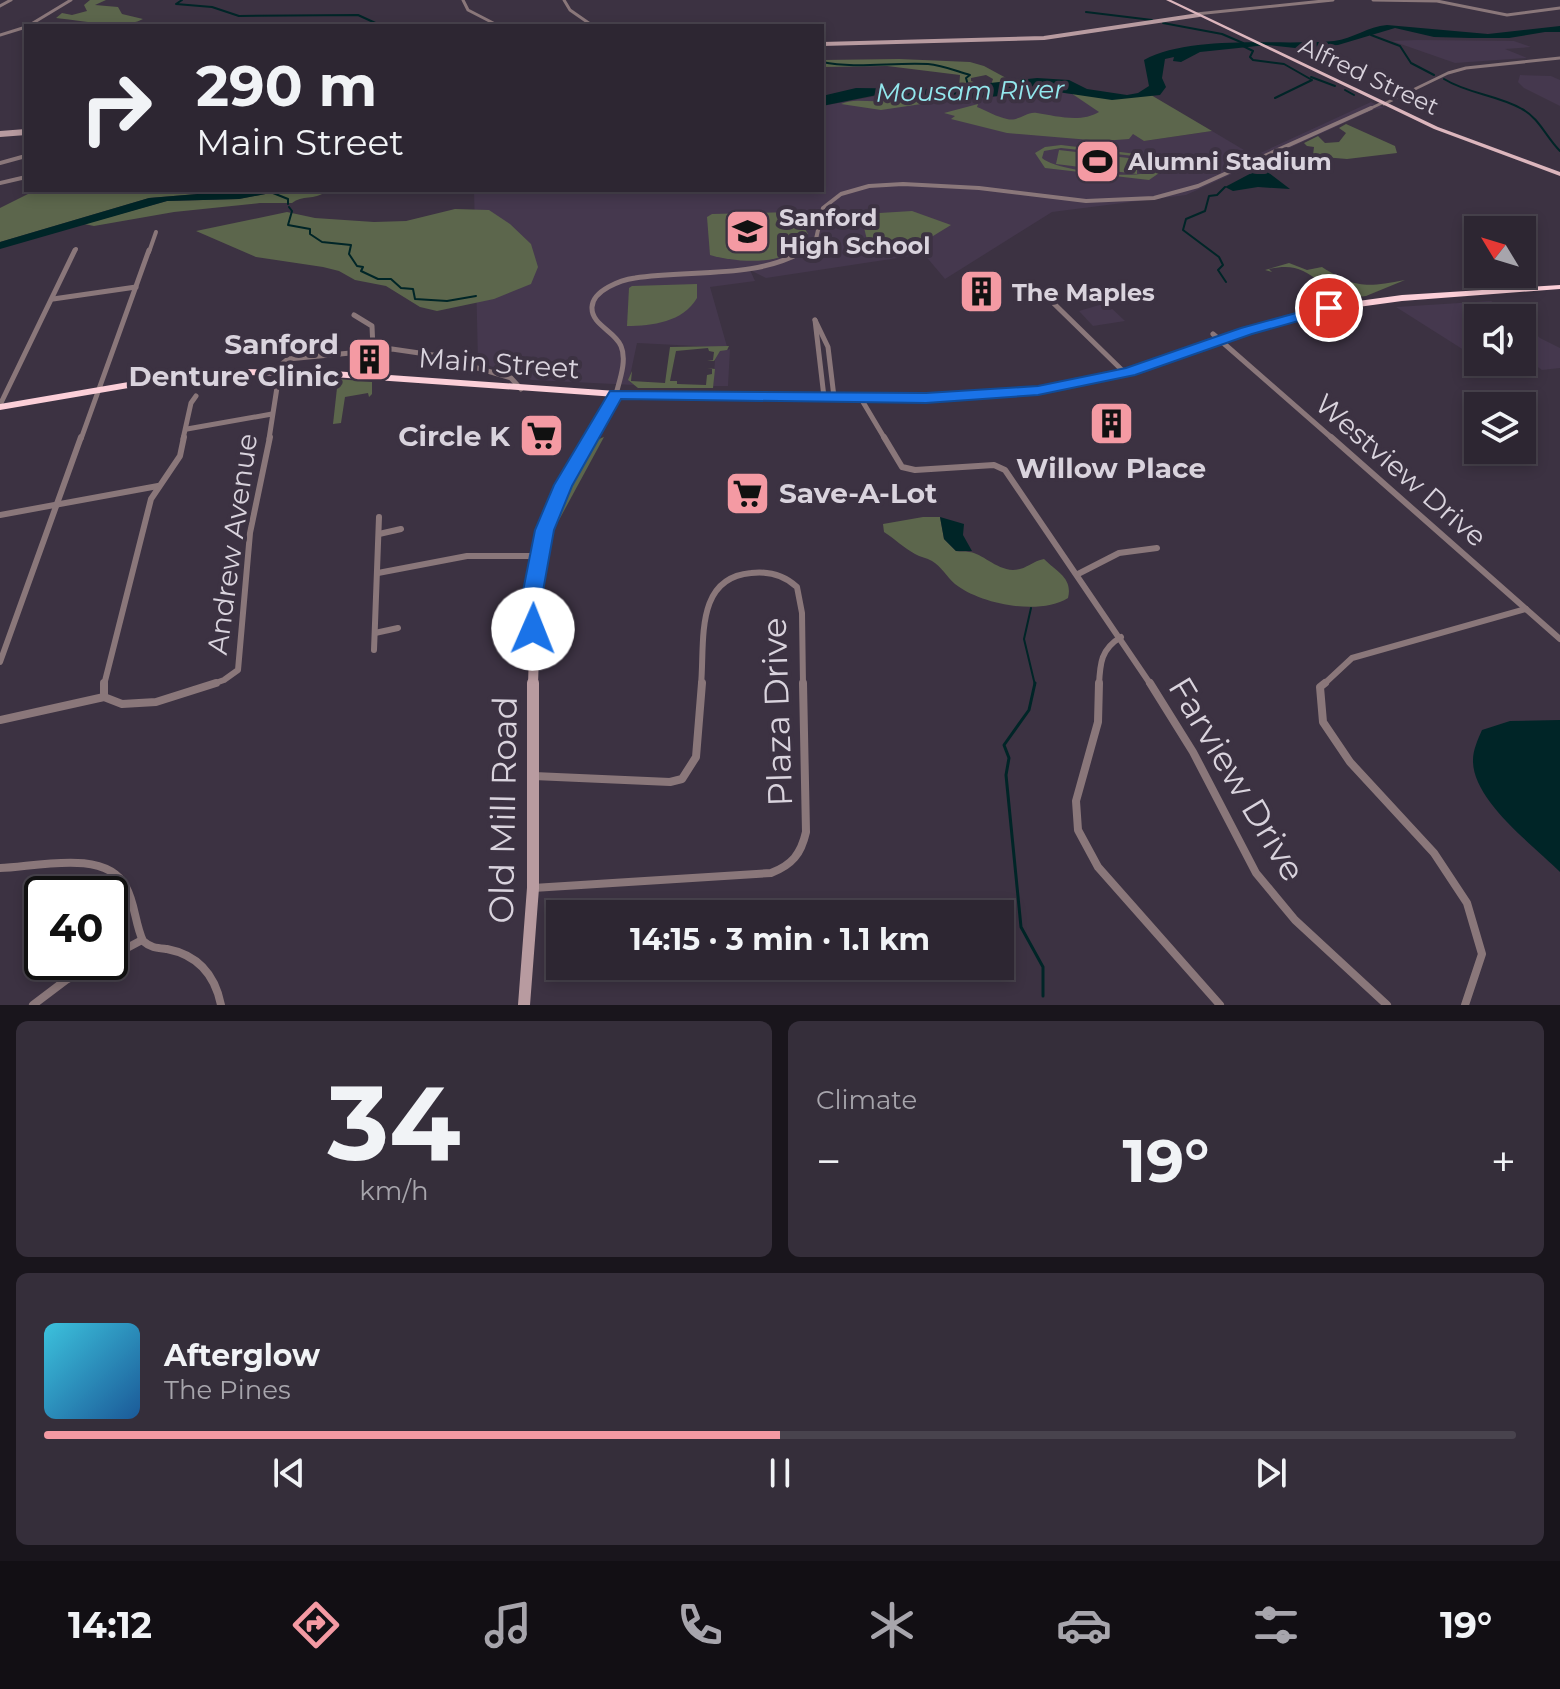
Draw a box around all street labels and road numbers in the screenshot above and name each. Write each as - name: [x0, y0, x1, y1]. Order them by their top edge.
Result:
- street label: Alfred Street: [1295, 31, 1444, 121]
- street label: Main Street: [417, 340, 581, 386]
- street label: Westview Drive: [1308, 386, 1494, 554]
- street label: Andrew Avenue: [200, 431, 264, 657]
- street label: Plaza Drive: [753, 617, 801, 807]
- street label: Farview Drive: [1160, 669, 1314, 889]
- street label: Old Mill Road: [480, 696, 526, 924]

